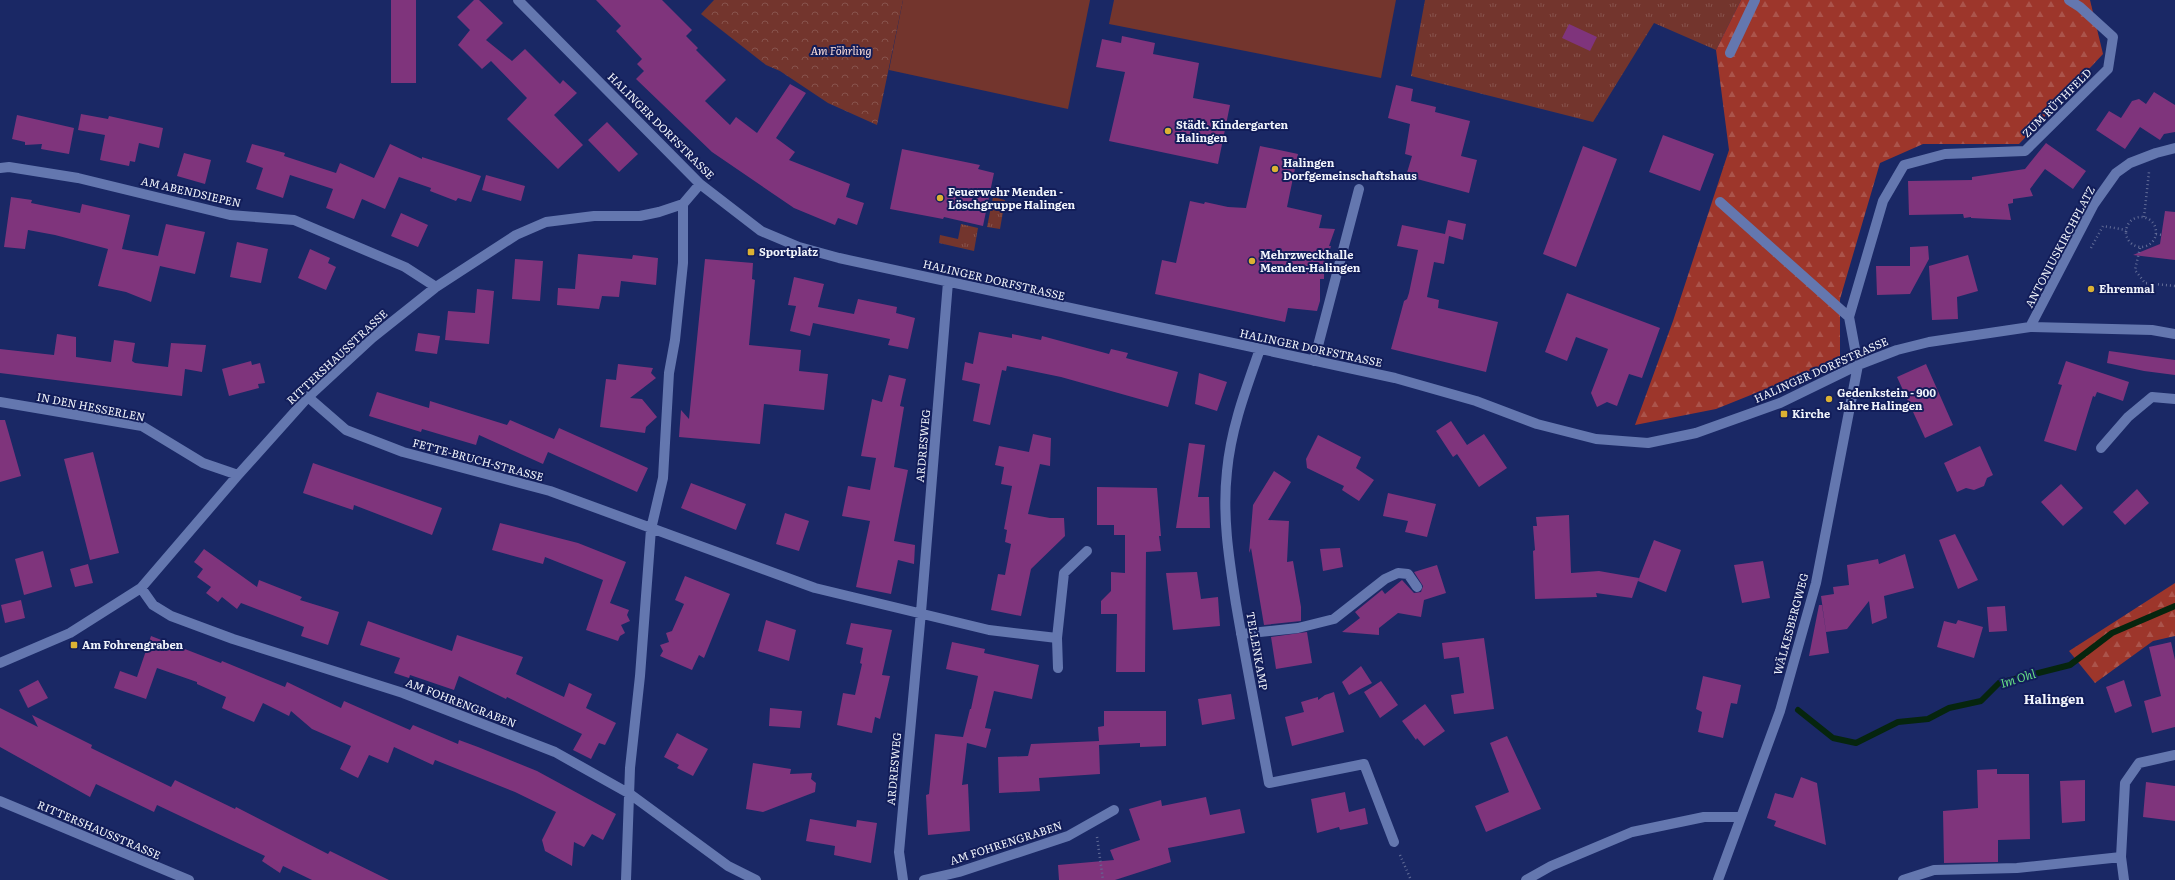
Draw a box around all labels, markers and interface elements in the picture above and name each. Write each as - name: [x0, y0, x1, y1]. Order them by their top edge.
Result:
- park label: Am Föhrling: [810, 42, 872, 58]
- street label: ZUM RÜTHFELD: [2018, 64, 2094, 140]
- street label: HALINGER DORFSTRASSE: [605, 68, 719, 182]
- place label: Städt. Kindergarten Halingen: [1176, 116, 1289, 145]
- marker: Städt. Kindergarten Halingen: [1163, 126, 1173, 136]
- place label: Halingen Dorfgemeinschaftshaus: [1283, 154, 1417, 183]
- marker: Halingen Dorfgemeinschaftshaus: [1270, 164, 1280, 174]
- street label: AM ABENDSIEPEN: [140, 172, 243, 210]
- place label: Feuerwehr Menden - Löschgruppe Halingen: [948, 183, 1076, 212]
- street label: ANTONIUSKIRCHPLATZ: [2020, 183, 2098, 310]
- marker: Feuerwehr Menden - Löschgruppe Halingen: [935, 193, 945, 203]
- place label: Sportplatz: [759, 243, 818, 259]
- place label: Mehrzweckhalle Menden-Halingen: [1260, 246, 1361, 275]
- marker: Sportplatz: [746, 247, 756, 257]
- street label: HALINGER DORFSTRASSE: [922, 255, 1067, 303]
- marker: Mehrzweckhalle Menden-Halingen: [1247, 256, 1257, 266]
- place label: Ehrenmal: [2099, 280, 2155, 296]
- marker: Ehrenmal: [2086, 284, 2096, 294]
- street label: RITTERSHAUSSTRASSE: [282, 305, 390, 407]
- street label: HALINGER DORFSTRASSE: [1238, 324, 1384, 370]
- street label: HALINGER DORFSTRASSE: [1751, 332, 1890, 406]
- place label: Gedenkstein - 900 Jahre Halingen: [1837, 384, 1936, 413]
- street label: IN DEN HESSERLEN: [36, 388, 147, 424]
- marker: Gedenkstein - 900 Jahre Halingen: [1824, 394, 1834, 404]
- place label: Kirche: [1792, 405, 1830, 421]
- street label: ARDRESWEG: [911, 409, 933, 483]
- marker: Kirche: [1779, 409, 1789, 419]
- street label: FETTE-BRUCH-STRASSE: [411, 434, 546, 484]
- street label: WÄLKESBERGWEG: [1769, 571, 1811, 676]
- street label: TELLENKAMP: [1243, 610, 1273, 692]
- place label: Am Fohrengraben: [82, 636, 184, 652]
- marker: Am Fohrengraben: [69, 640, 79, 650]
- water label: Im Ohl: [1998, 664, 2038, 692]
- street label: AM FOHRENGRABEN: [404, 674, 519, 731]
- district label: Halingen: [2024, 689, 2084, 708]
- street label: ARDRESWEG: [882, 732, 904, 806]
- street label: RITTERSHAUSSTRASSE: [35, 796, 164, 862]
- street label: AM FOHRENGRABEN: [947, 816, 1064, 868]

